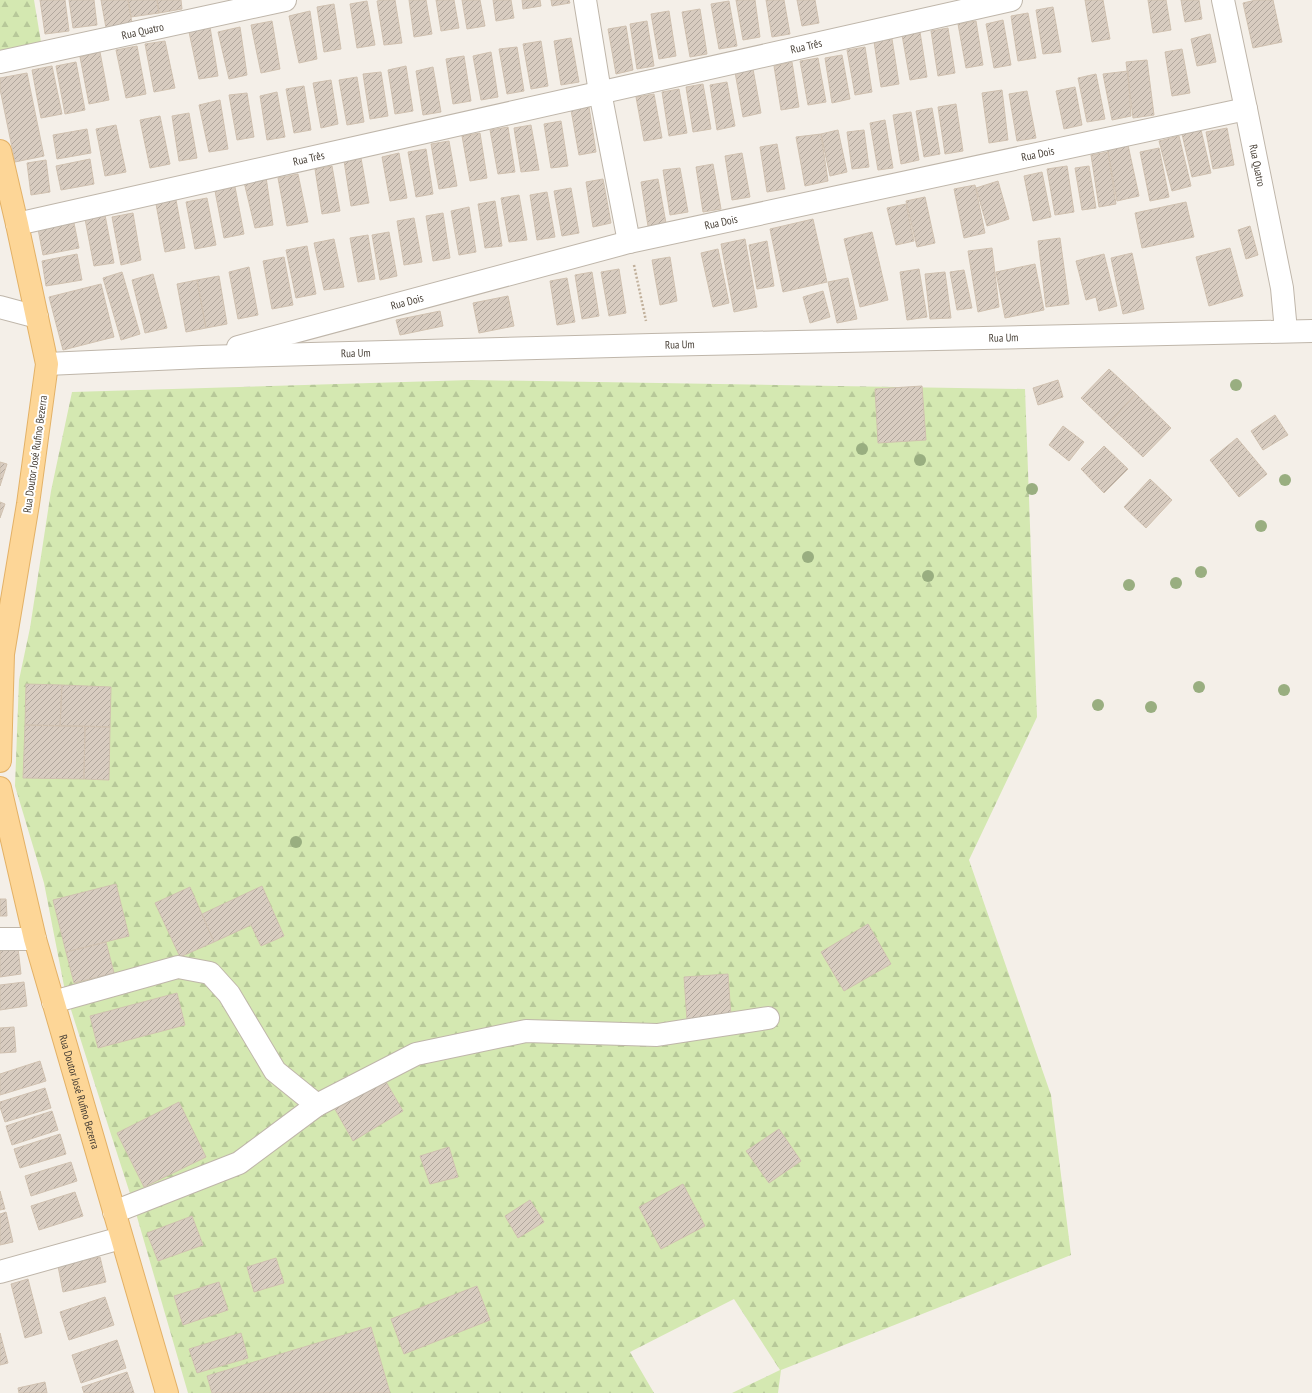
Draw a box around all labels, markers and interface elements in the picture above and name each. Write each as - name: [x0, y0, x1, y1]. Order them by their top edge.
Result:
- street label: Rua Quatro: [120, 20, 165, 42]
- street label: Rua Três: [789, 36, 824, 56]
- street label: Rua Dois: [1020, 143, 1056, 164]
- street label: Rua Quatro: [1246, 143, 1268, 188]
- street label: Rua Três: [292, 148, 326, 169]
- street label: Rua Dois: [703, 212, 739, 233]
- street label: Rua Dois: [389, 290, 425, 313]
- street label: Rua Um: [989, 330, 1019, 345]
- street label: Rua Um: [665, 337, 695, 352]
- street label: Rua Um: [341, 346, 371, 360]
- street label: Rua Doutor José Rufino Bezerra: [20, 394, 50, 514]
- street label: Rua Doutor José Rufino Bezerra: [56, 1033, 103, 1151]

